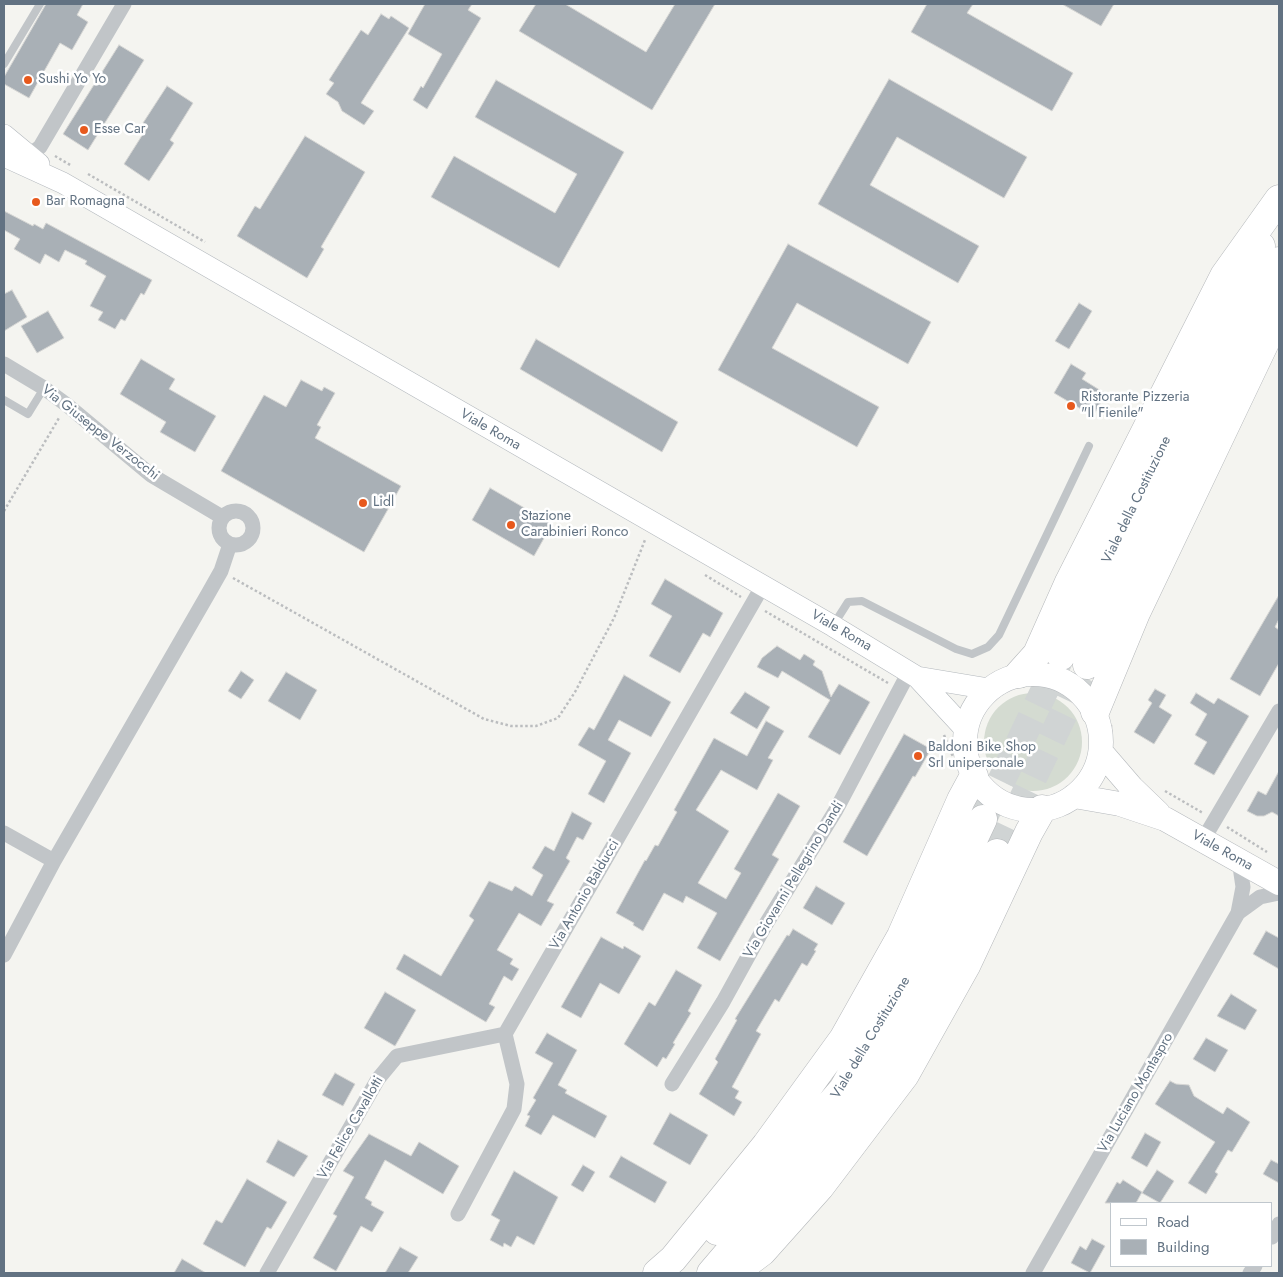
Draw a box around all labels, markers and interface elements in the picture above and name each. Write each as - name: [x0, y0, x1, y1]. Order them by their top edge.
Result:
- place label: Sushi Yo Yo: [38, 72, 106, 88]
- marker: Sushi Yo Yo: [22, 74, 34, 86]
- place label: Esse Car: [94, 122, 146, 138]
- marker: Esse Car: [78, 124, 90, 136]
- place label: Bar Romagna: [46, 194, 125, 210]
- marker: Bar Romagna: [30, 196, 42, 208]
- street label: Via Giuseppe Verzocchi: [38, 382, 162, 484]
- place label: Ristorante Pizzeria "Il Fienile": [1081, 390, 1190, 422]
- marker: Ristorante Pizzeria "Il Fienile": [1065, 400, 1077, 412]
- street label: Viale Roma: [457, 406, 523, 454]
- street label: Viale della Costituzione: [1099, 434, 1175, 566]
- place label: Lidl: [373, 495, 394, 511]
- marker: Lidl: [357, 497, 369, 509]
- place label: Stazione Carabinieri Ronco: [521, 509, 628, 542]
- marker: Stazione Carabinieri Ronco: [505, 519, 517, 531]
- street label: Viale Roma: [808, 607, 874, 655]
- place label: Baldoni Bike Shop Srl unipersonale: [928, 740, 1036, 772]
- marker: Baldoni Bike Shop Srl unipersonale: [912, 750, 924, 762]
- street label: Via Giovanni Pellegrino Dandi: [740, 798, 848, 962]
- street label: Viale Roma: [1188, 827, 1256, 875]
- street label: Via Antonio Balducci: [547, 837, 623, 953]
- street label: Viale della Costituzione: [828, 974, 914, 1102]
- street label: Via Luciano Montaspro: [1095, 1030, 1177, 1156]
- street label: Via Felice Cavallotti: [315, 1074, 387, 1182]
- legend: [1110, 1202, 1273, 1267]
- text: Road: [1157, 1211, 1189, 1233]
- text: Building: [1157, 1236, 1209, 1258]

